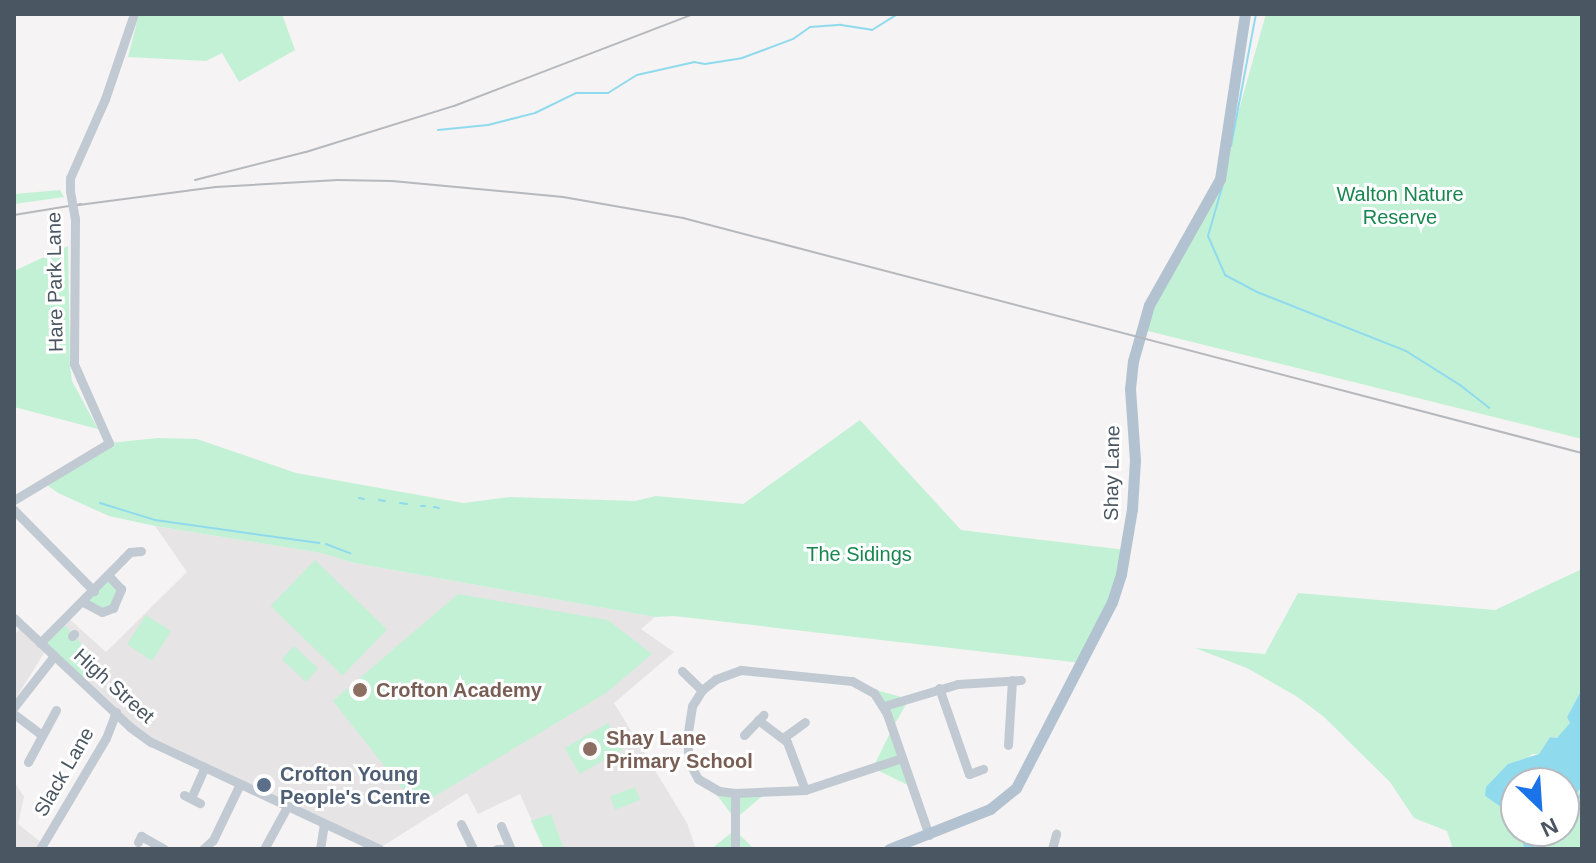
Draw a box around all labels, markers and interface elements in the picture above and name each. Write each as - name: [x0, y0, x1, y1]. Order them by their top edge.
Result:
- park label: Walton Nature Reserve: [1336, 183, 1464, 230]
- street label: Hare Park Lane: [42, 212, 68, 352]
- street label: Shay Lane: [1099, 425, 1125, 521]
- park label: The Sidings: [806, 542, 912, 566]
- street label: High Street: [69, 644, 159, 728]
- place label: Crofton Academy: [376, 678, 543, 702]
- marker: Crofton Academy: [351, 681, 369, 699]
- street label: Slack Lane: [29, 723, 99, 821]
- place label: Shay Lane Primary School: [606, 726, 753, 773]
- marker: Shay Lane Primary School: [581, 740, 599, 758]
- place label: Crofton Young People's Centre: [280, 762, 430, 809]
- north arrow: [1500, 767, 1580, 847]
- marker: Crofton Young People's Centre: [255, 776, 273, 794]
- text: N: [1537, 813, 1562, 842]

